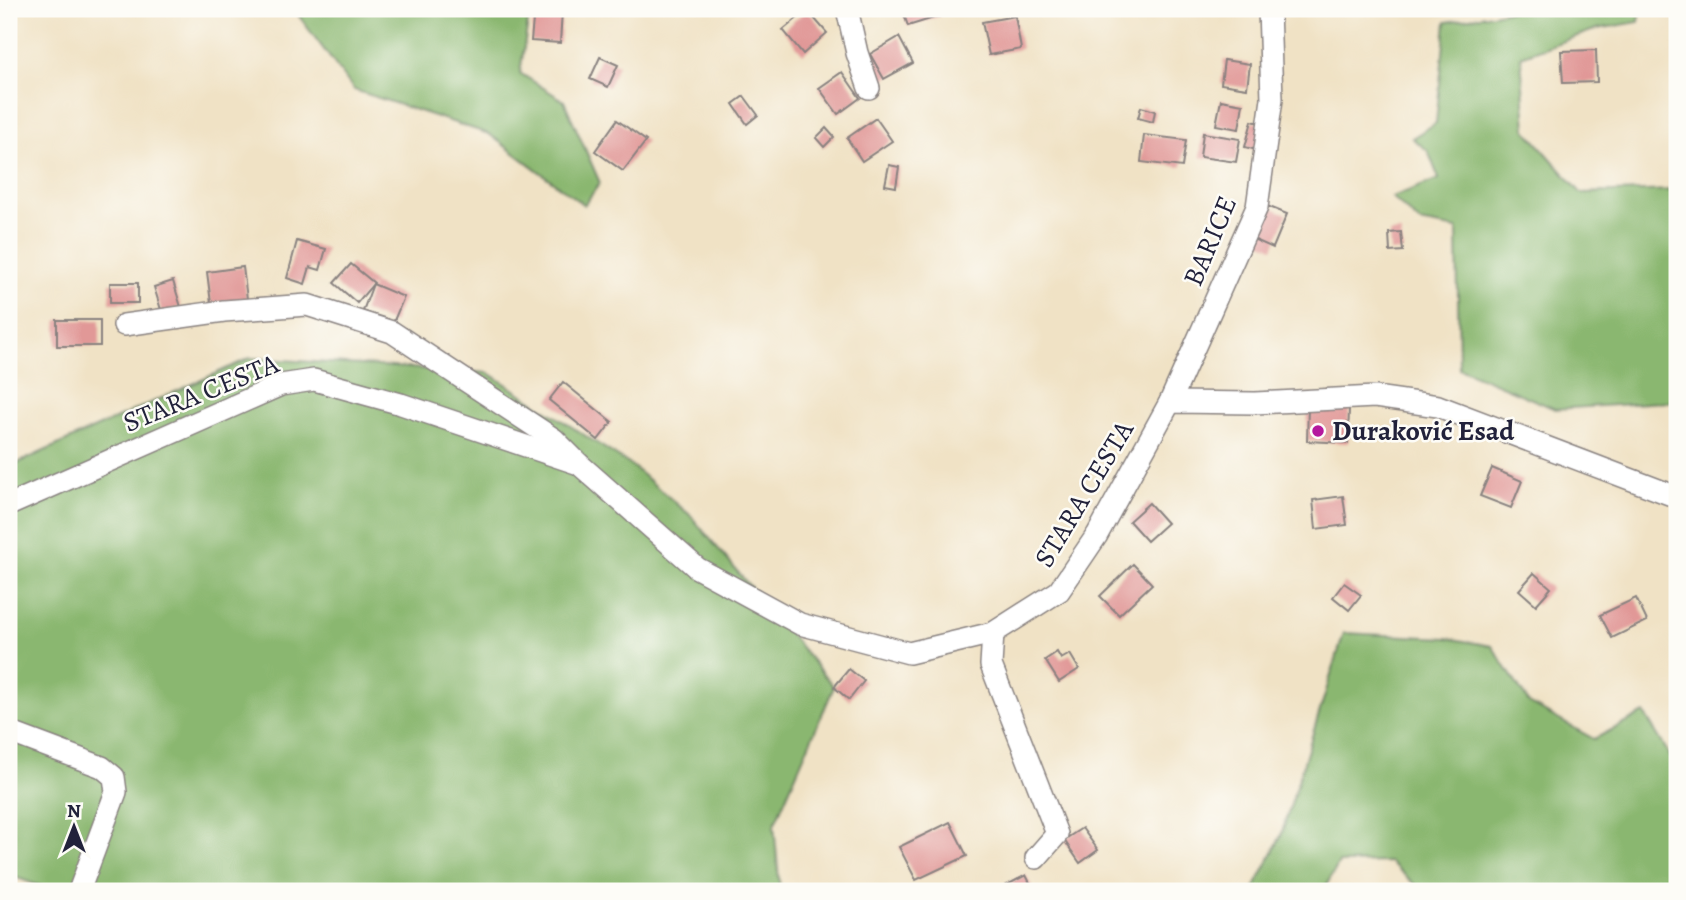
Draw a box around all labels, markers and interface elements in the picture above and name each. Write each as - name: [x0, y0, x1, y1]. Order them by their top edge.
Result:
- street label: BARICE: [1174, 190, 1246, 292]
- street label: STARA CESTA: [118, 344, 285, 441]
- place label: Duraković Esad: [1332, 412, 1515, 450]
- street label: STARA CESTA: [1025, 413, 1143, 574]
- marker: Duraković Esad: [1310, 423, 1326, 439]
- north arrow: [38, 792, 108, 862]
- text: N: [67, 798, 81, 824]

